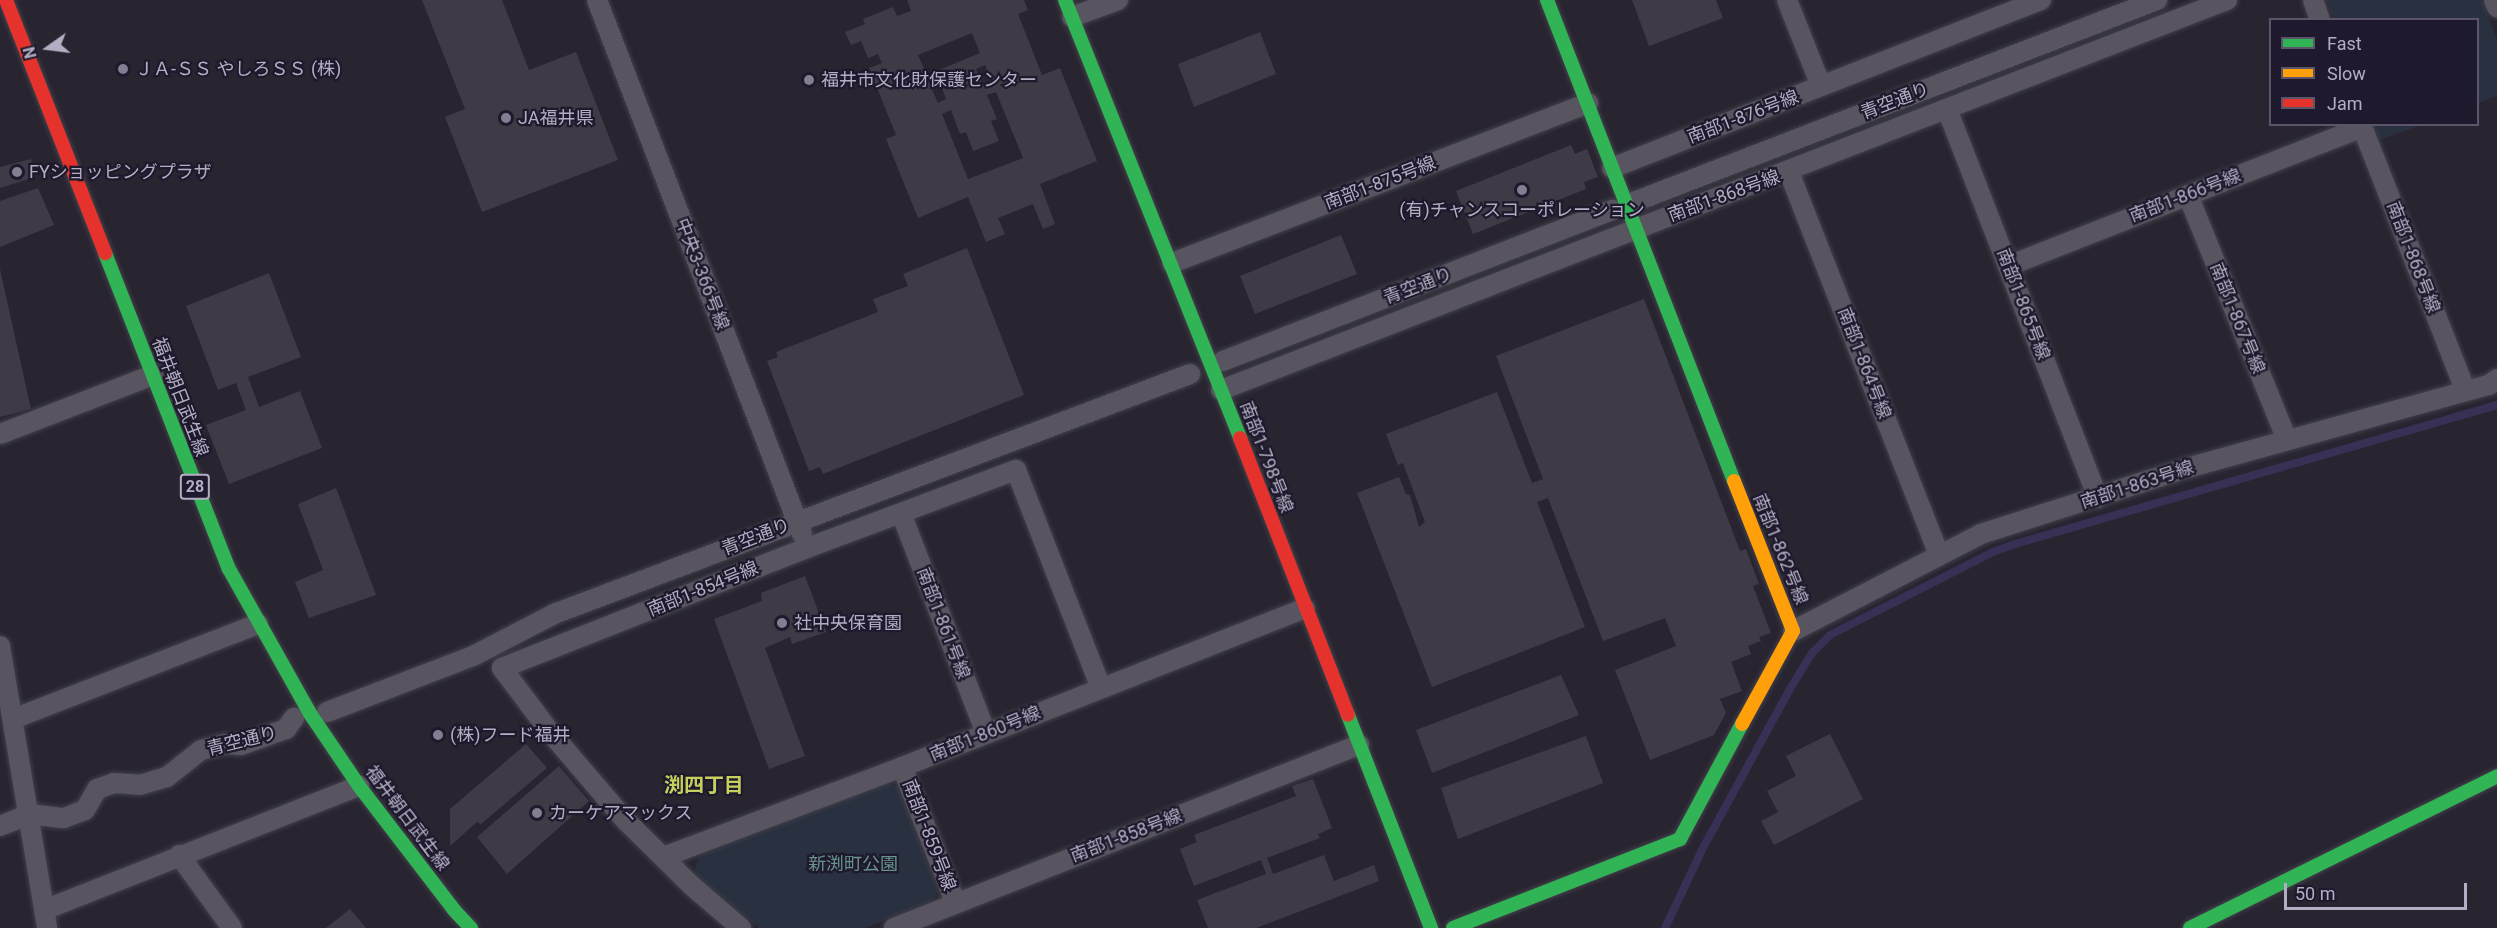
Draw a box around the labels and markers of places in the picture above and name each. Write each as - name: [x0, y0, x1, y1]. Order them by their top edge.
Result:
- place label: ＪＡ-ＳＳ やしろＳＳ (株): [135, 58, 341, 80]
- marker: ＪＡ-ＳＳ やしろＳＳ (株): [116, 62, 130, 76]
- place label: 福井市文化財保護センター: [821, 69, 1037, 91]
- marker: 福井市文化財保護センター: [802, 73, 816, 87]
- place label: JA福井県: [518, 107, 593, 129]
- marker: JA福井県: [499, 111, 513, 125]
- place label: FYショッピングプラザ: [29, 161, 212, 183]
- marker: FYショッピングプラザ: [10, 165, 24, 179]
- marker: (有)チャンスコーポレーション: [1515, 183, 1529, 197]
- place label: (有)チャンスコーポレーション: [1399, 199, 1645, 221]
- place label: 社中央保育園: [794, 612, 902, 634]
- marker: 社中央保育園: [775, 616, 789, 630]
- place label: (株)フード福井: [450, 724, 570, 746]
- marker: (株)フード福井: [431, 728, 445, 742]
- place label: カーケアマックス: [549, 802, 693, 824]
- marker: カーケアマックス: [530, 806, 544, 820]

